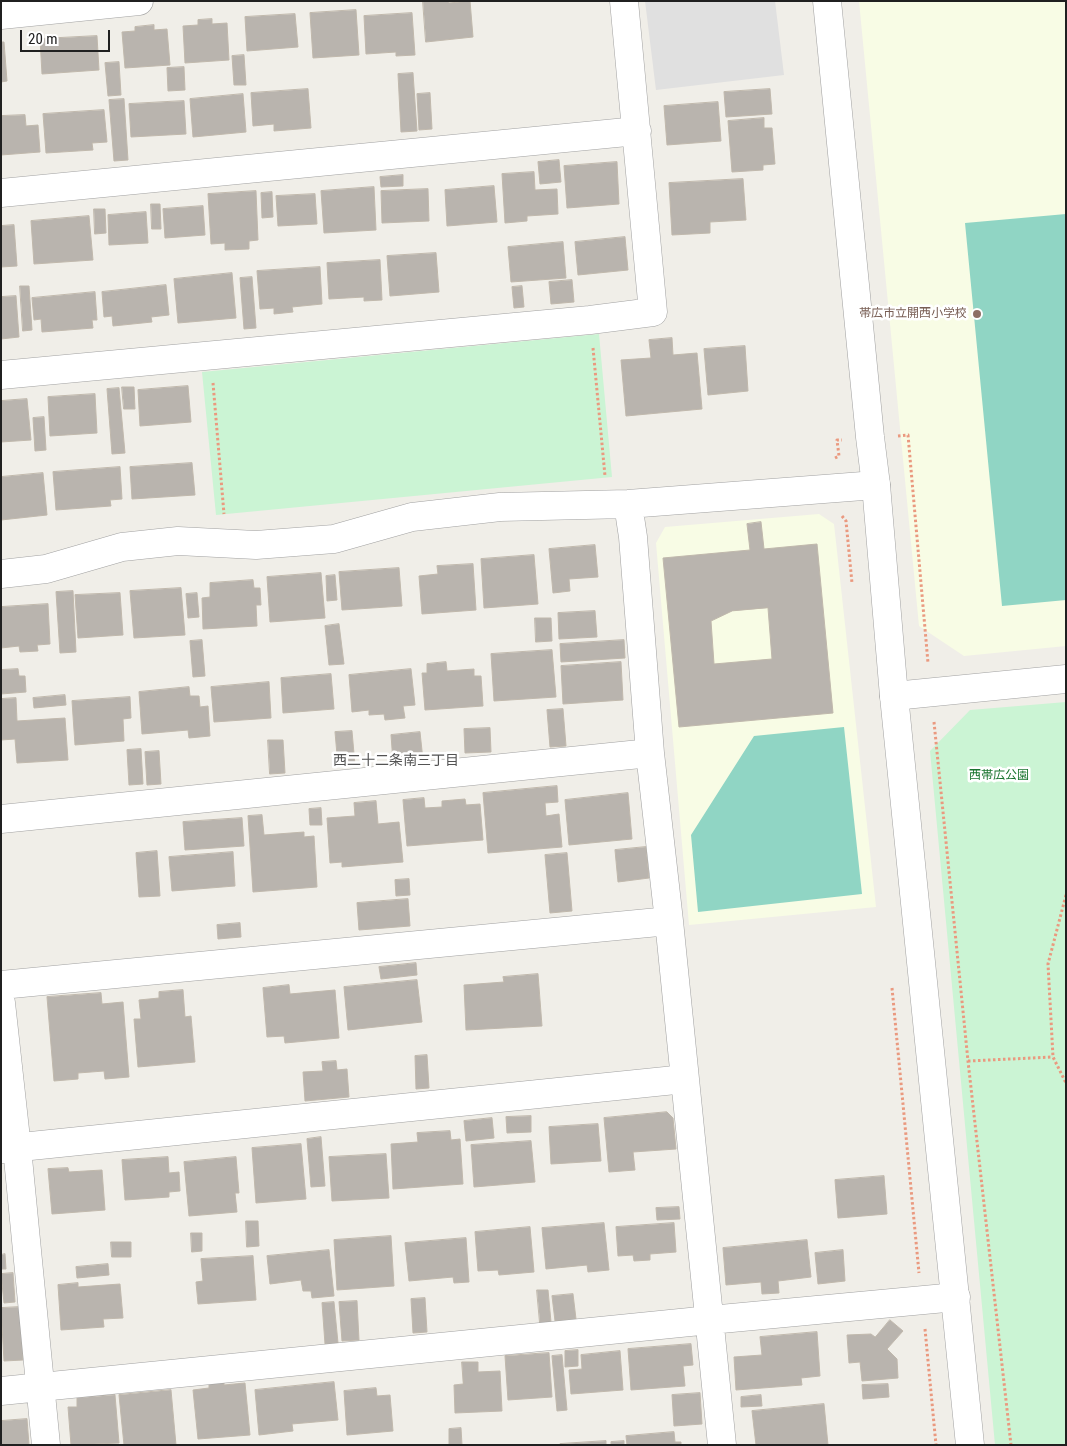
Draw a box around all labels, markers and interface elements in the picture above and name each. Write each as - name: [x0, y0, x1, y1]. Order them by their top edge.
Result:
- scale bar: [22, 20, 112, 52]
- text: 20 m: [28, 30, 58, 48]
- place label: 帯広市立開西小学校: [859, 307, 967, 321]
- marker: 帯広市立開西小学校: [971, 308, 983, 320]
- district label: 西二十二条南三丁目: [333, 753, 459, 769]
- park label: 西帯広公園: [969, 769, 1029, 783]

